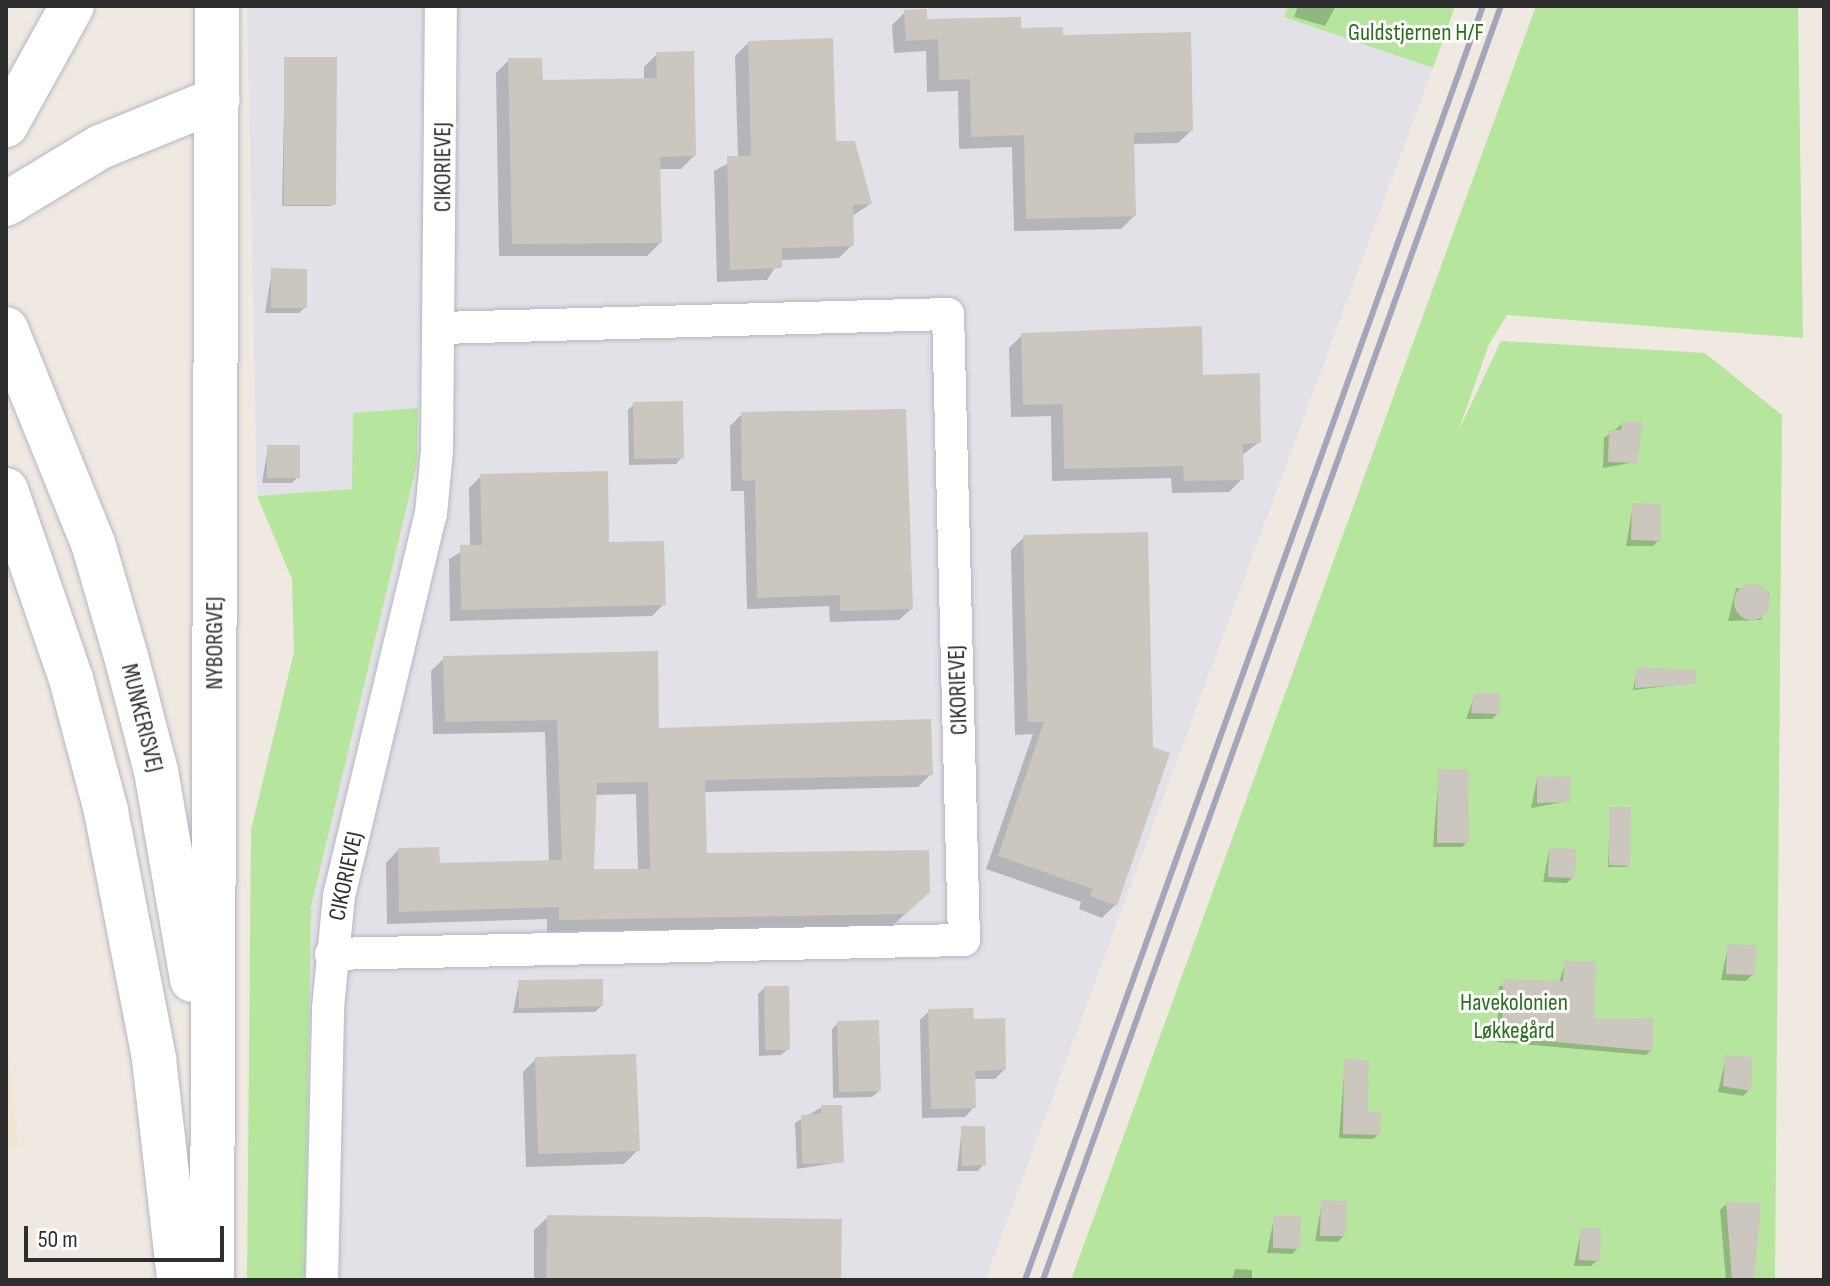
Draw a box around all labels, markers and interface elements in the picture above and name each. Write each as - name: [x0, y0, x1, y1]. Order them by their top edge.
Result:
- park label: Guldstjernen H/F: [1348, 19, 1484, 47]
- street label: CIKORIEVEJ: [429, 122, 457, 212]
- street label: NYBORGVEJ: [201, 596, 229, 690]
- street label: CIKORIEVEJ: [942, 644, 974, 736]
- street label: MUNKERISVEJ: [115, 661, 169, 775]
- street label: CIKORIEVEJ: [323, 829, 369, 923]
- park label: Havekolonien Løkkegård: [1460, 989, 1568, 1045]
- scale bar: [28, 1210, 228, 1260]
- text: 50 m: [38, 1225, 78, 1254]

